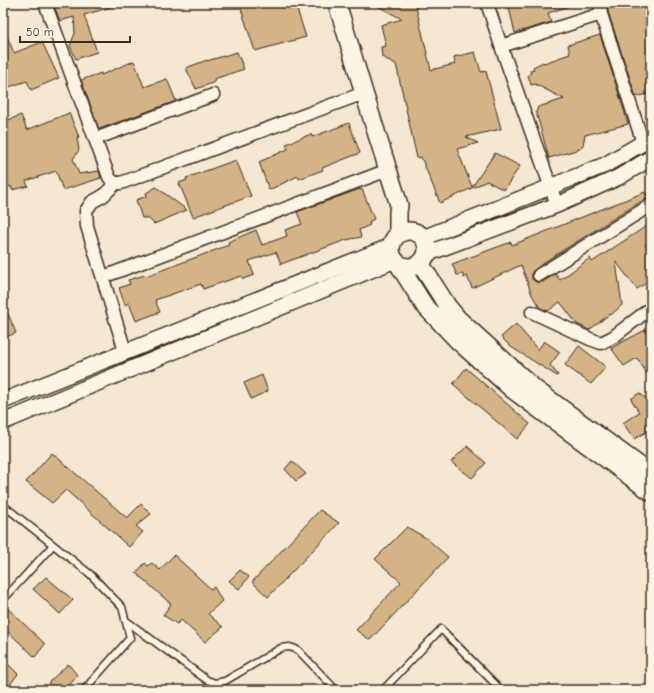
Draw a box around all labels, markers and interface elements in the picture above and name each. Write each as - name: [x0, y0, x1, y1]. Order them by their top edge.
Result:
- scale bar: [20, 18, 130, 44]
- text: 50 m: [26, 25, 54, 39]

